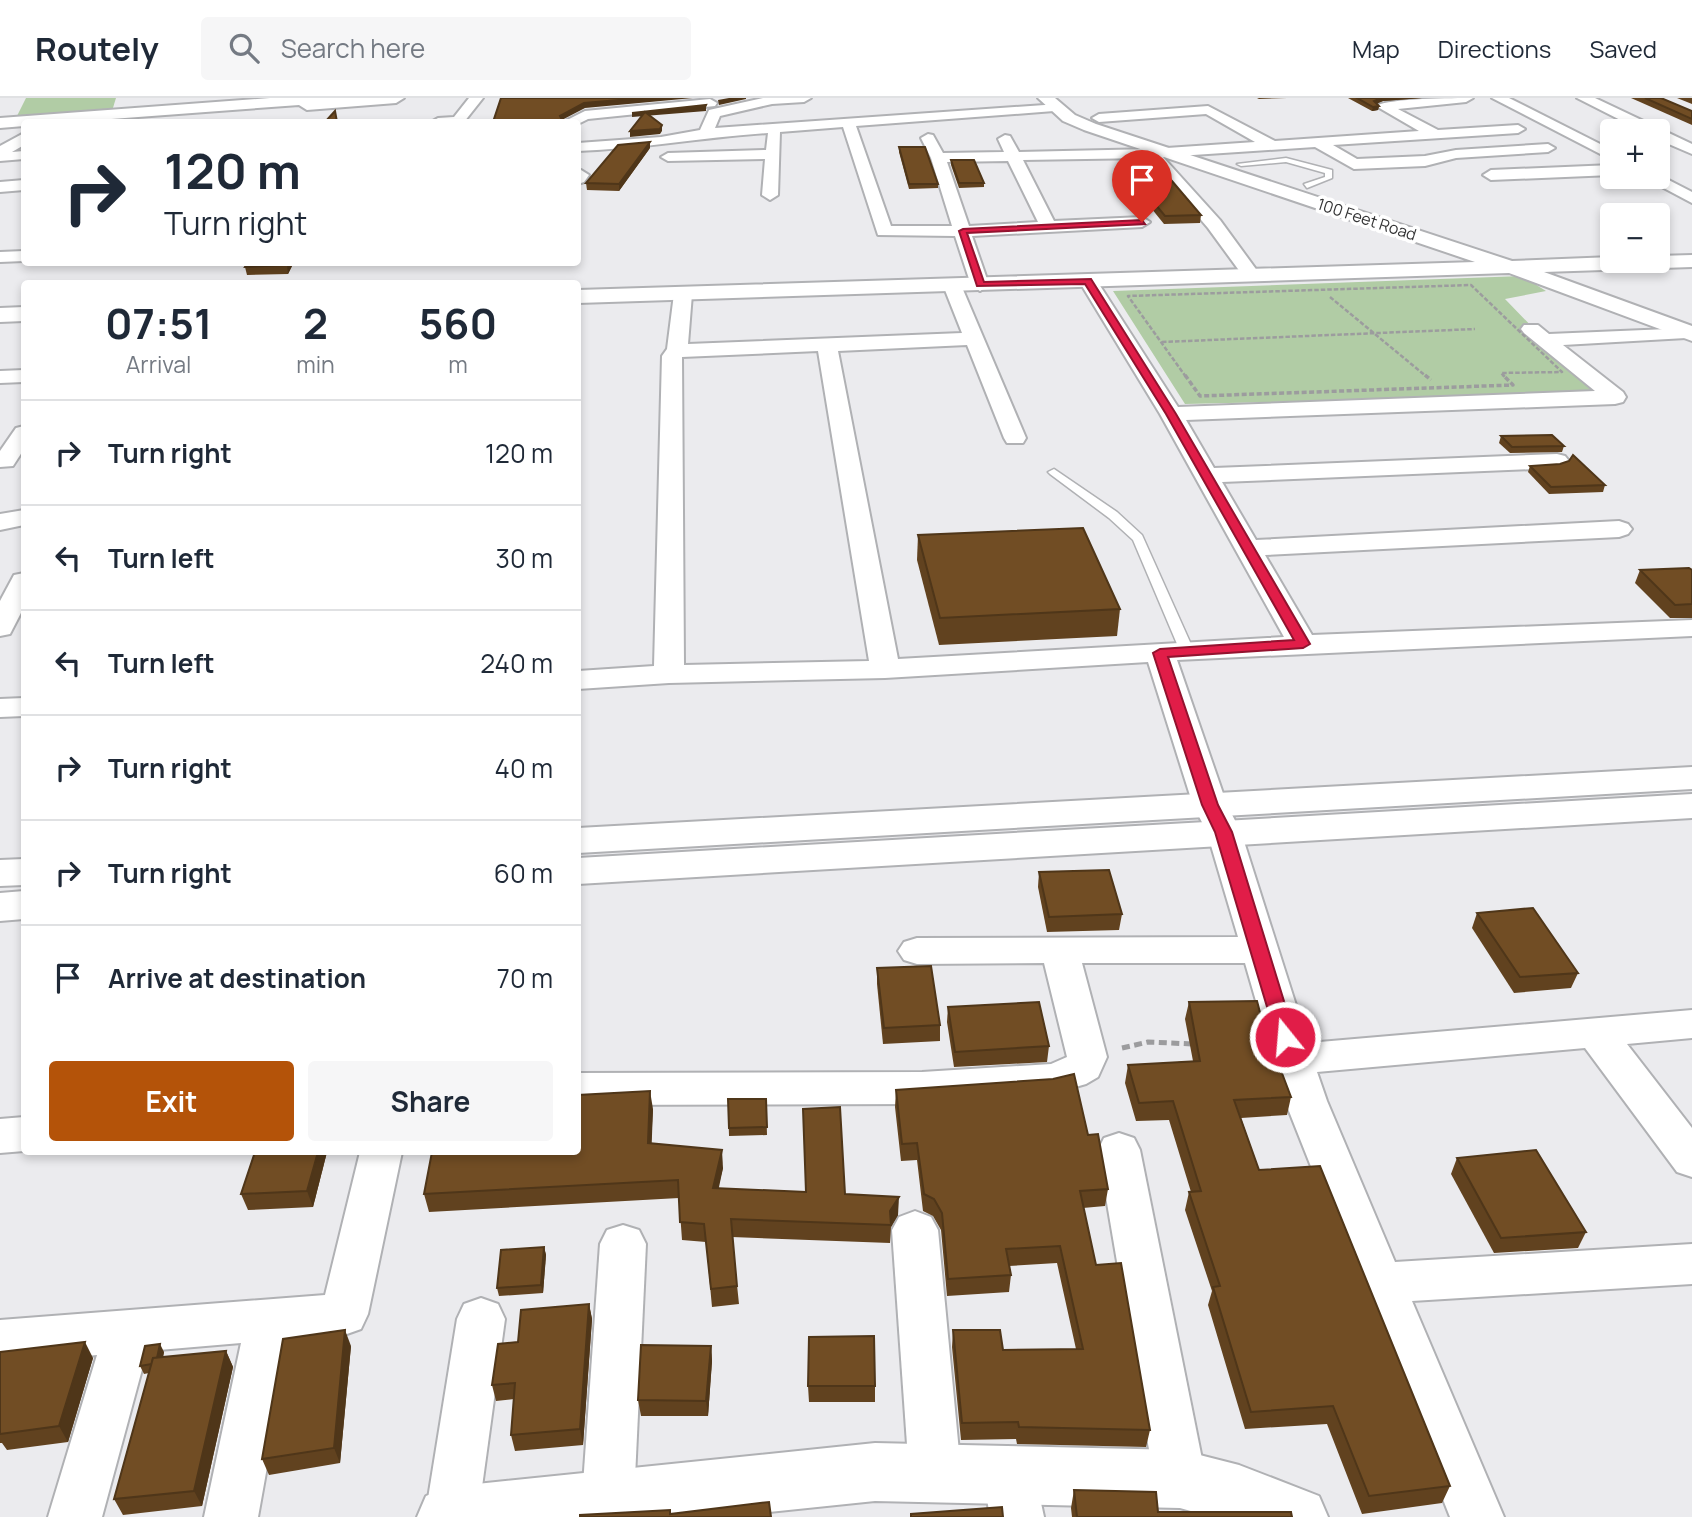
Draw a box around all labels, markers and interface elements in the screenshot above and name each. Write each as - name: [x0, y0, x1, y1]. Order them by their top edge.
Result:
- search box: [201, 17, 691, 80]
- text: Routely: [35, 26, 159, 71]
- icon: search: [225, 29, 263, 67]
- text: Search here: [281, 30, 425, 66]
- text: Map: [1352, 32, 1400, 65]
- text: Directions: [1438, 32, 1551, 65]
- text: Saved: [1589, 32, 1657, 65]
- map controls: [1600, 119, 1670, 273]
- button: +: [1600, 119, 1670, 189]
- text: 120 m: [164, 137, 301, 204]
- icon: right: [49, 147, 140, 238]
- pin: [1112, 150, 1172, 222]
- icon: arrive: [1123, 161, 1161, 199]
- street label: 100 Feet Road: [1315, 193, 1419, 245]
- text: Turn right: [164, 201, 307, 245]
- button: −: [1600, 203, 1670, 273]
- text: 07:51: [105, 294, 212, 352]
- text: 2: [303, 294, 328, 352]
- text: 560: [419, 294, 497, 352]
- text: Arrival: [126, 348, 191, 380]
- text: min: [296, 348, 335, 380]
- text: m: [448, 348, 468, 380]
- icon: right: [49, 434, 87, 472]
- text: Turn right: [108, 435, 232, 471]
- text: 120 m: [485, 435, 553, 471]
- icon: left: [49, 539, 87, 577]
- text: Turn left: [108, 540, 215, 576]
- text: 30 m: [496, 540, 553, 576]
- icon: left: [49, 644, 87, 682]
- text: Turn left: [108, 645, 215, 681]
- text: 240 m: [480, 645, 553, 681]
- icon: right: [49, 749, 87, 787]
- text: Turn right: [108, 750, 232, 786]
- text: 40 m: [495, 750, 553, 786]
- icon: right: [49, 854, 87, 892]
- text: Turn right: [108, 855, 232, 891]
- text: 60 m: [494, 855, 553, 891]
- icon: arrive: [49, 959, 87, 997]
- text: Arrive at destination: [108, 960, 366, 996]
- text: 70 m: [497, 960, 553, 996]
- position arrow: [1248, 1000, 1322, 1074]
- button: Exit: [49, 1061, 294, 1141]
- button: Share: [308, 1061, 553, 1141]

